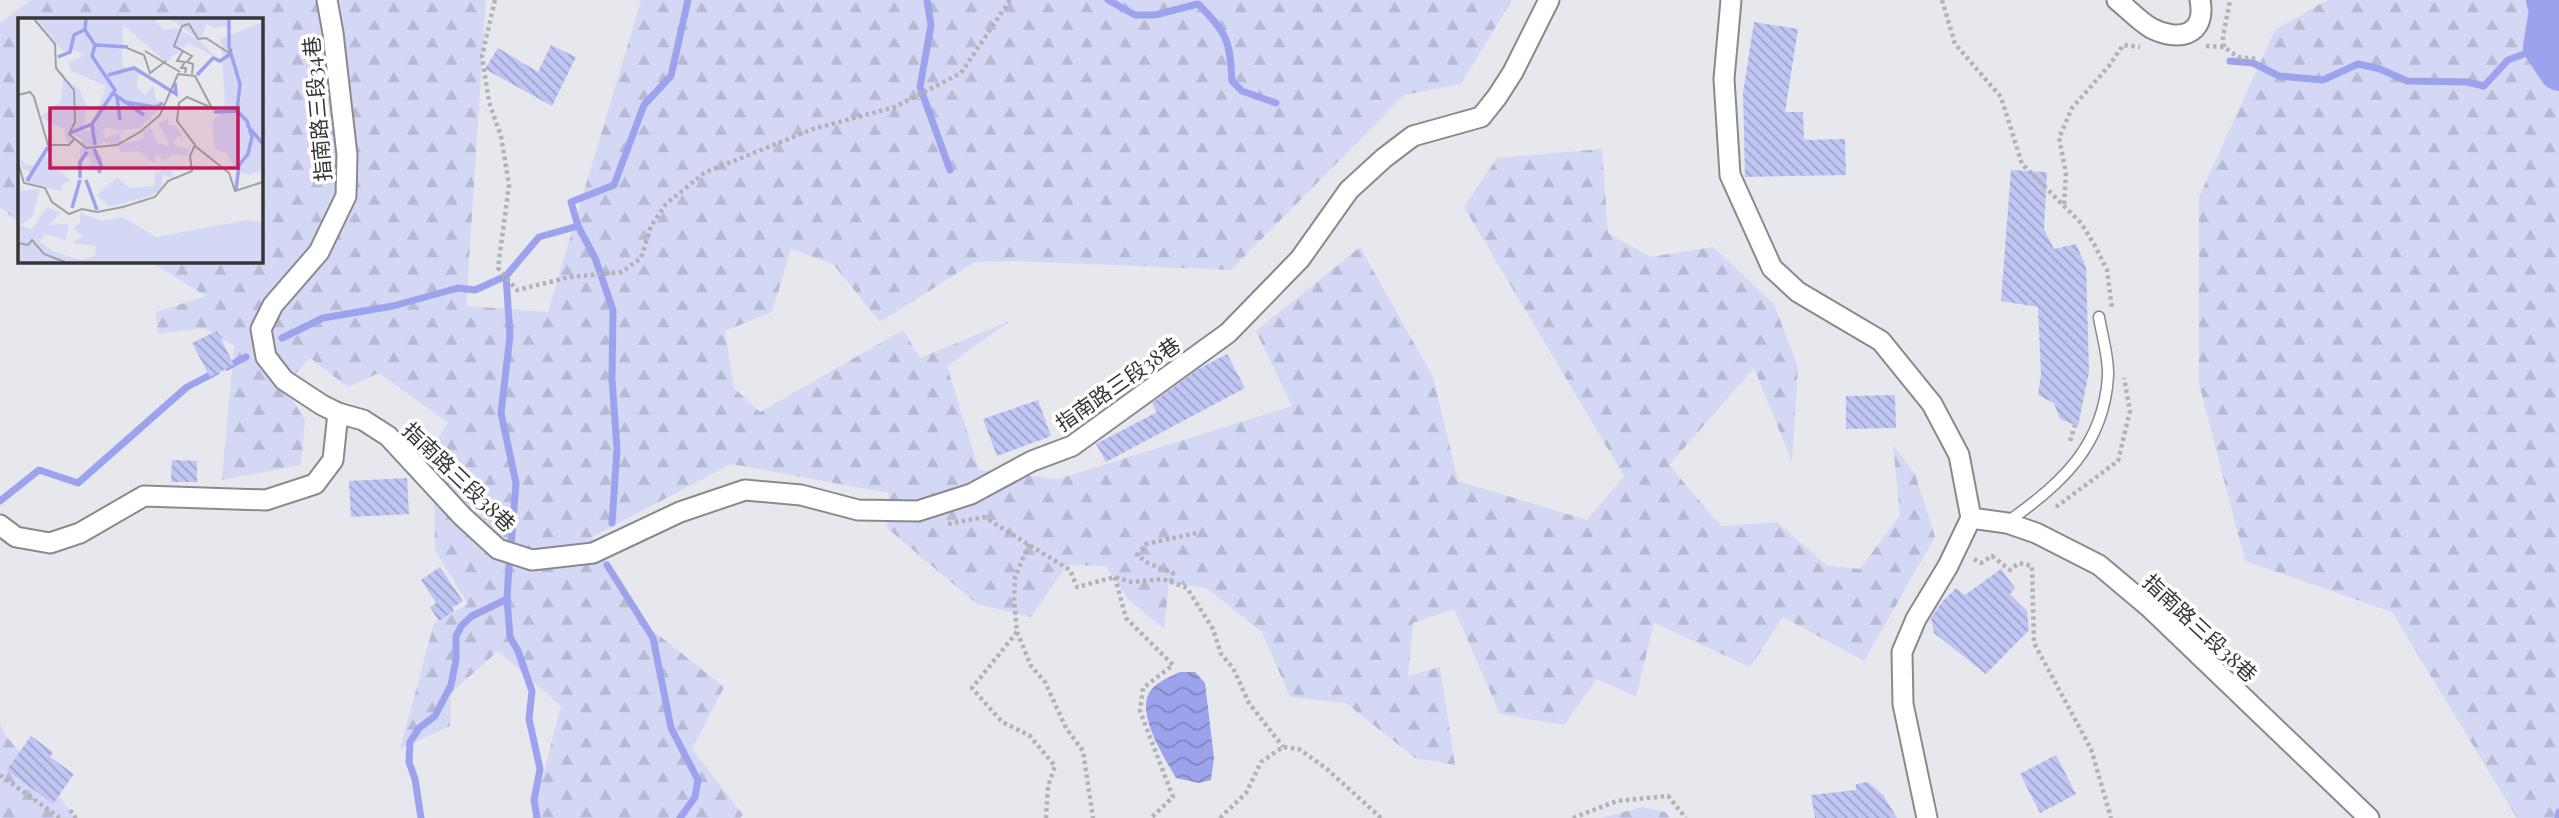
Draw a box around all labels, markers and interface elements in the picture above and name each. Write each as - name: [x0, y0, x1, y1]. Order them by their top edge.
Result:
- inset map: [18, 18, 262, 262]
- street label: 指南路三段34巷: [296, 35, 336, 183]
- street label: 指南路三段38巷: [1049, 330, 1185, 436]
- street label: 指南路三段38巷: [398, 415, 522, 537]
- street label: 指南路三段38巷: [2138, 567, 2264, 687]

